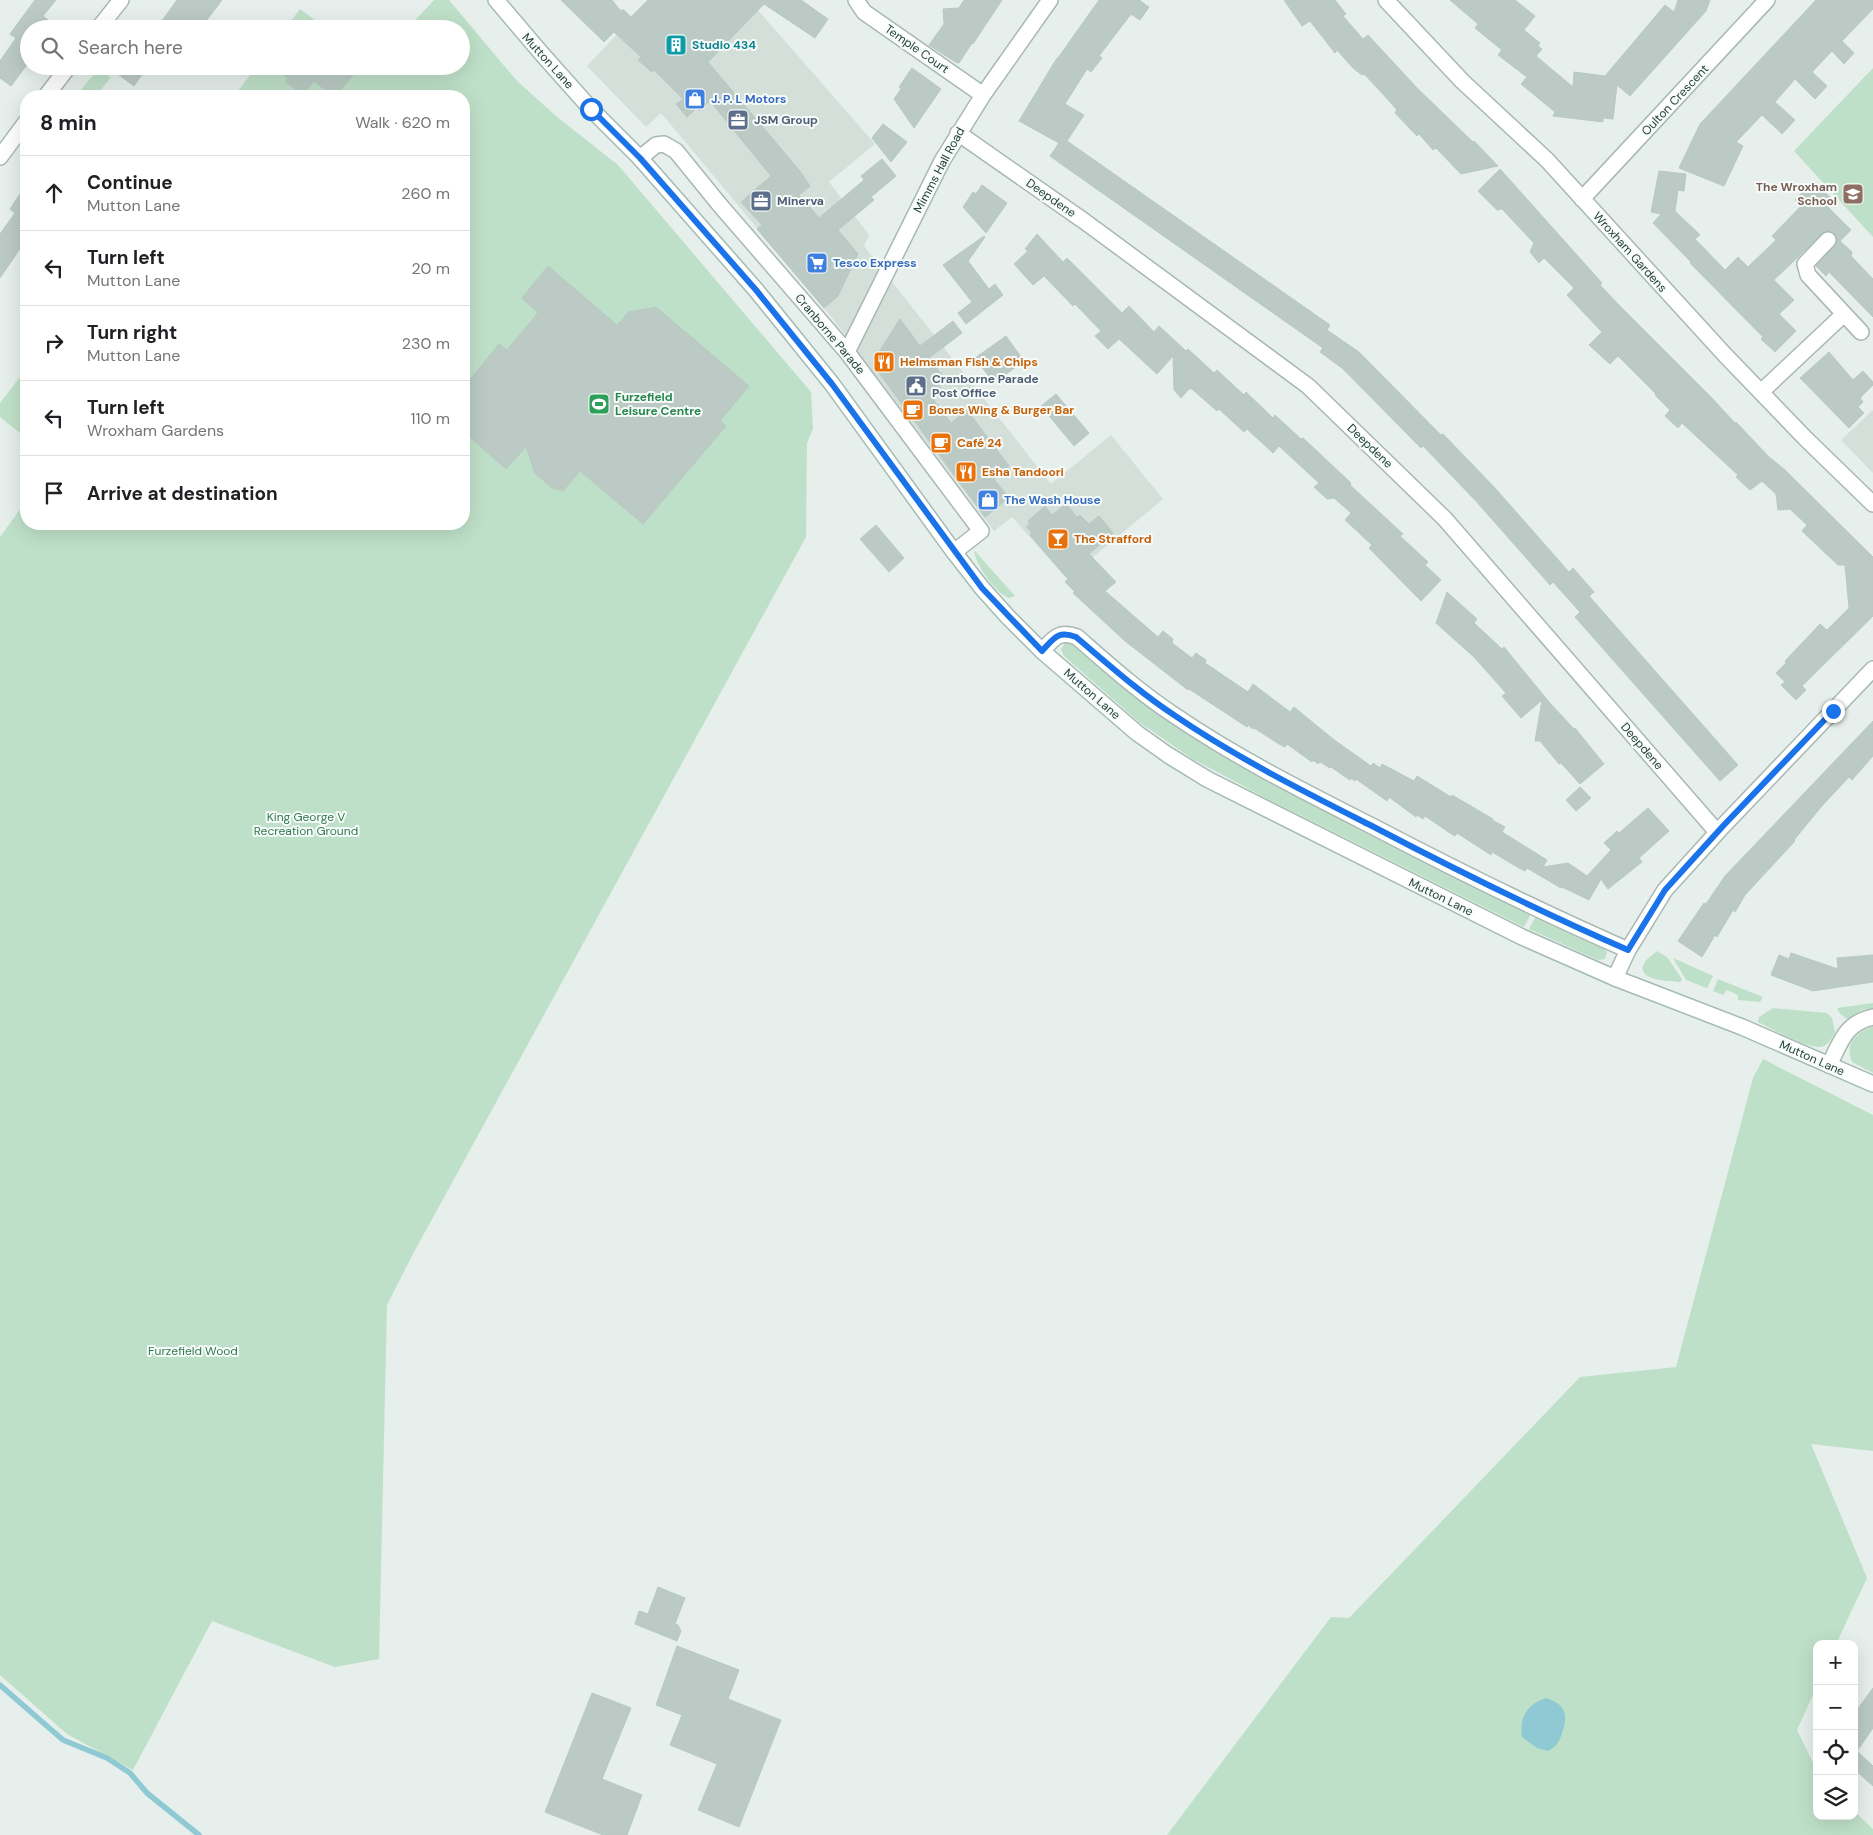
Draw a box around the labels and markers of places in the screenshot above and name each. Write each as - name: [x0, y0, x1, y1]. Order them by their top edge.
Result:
- building icon: Studio 434: [664, 33, 688, 57]
- place label: Studio 434: [692, 37, 756, 53]
- shop icon: J. P. L Motors: [683, 87, 707, 111]
- place label: J. P. L Motors: [711, 91, 786, 107]
- office icon: JSM Group: [726, 108, 750, 132]
- place label: JSM Group: [754, 112, 818, 128]
- place label: The Wroxham School: [1756, 179, 1837, 209]
- school or university icon: The Wroxham School: [1841, 182, 1865, 206]
- office icon: Minerva: [749, 189, 773, 213]
- place label: Minerva: [777, 193, 824, 209]
- supermarket icon: Tesco Express: [805, 251, 829, 275]
- place label: Tesco Express: [833, 255, 917, 271]
- restaurant icon: Helmsman Fish & Chips: [872, 350, 896, 374]
- place label: Helmsman Fish & Chips: [900, 354, 1038, 370]
- place label: Cranborne Parade Post Office: [932, 371, 1039, 401]
- public building icon: Cranborne Parade Post Office: [904, 374, 928, 398]
- place label: Furzefield Leisure Centre: [615, 389, 701, 419]
- sports icon: Furzefield Leisure Centre: [587, 392, 611, 416]
- cafe icon: Bones Wing & Burger Bar: [901, 398, 925, 422]
- place label: Bones Wing & Burger Bar: [929, 402, 1074, 418]
- cafe icon: Café 24: [929, 431, 953, 455]
- place label: Café 24: [957, 435, 1002, 451]
- restaurant icon: Esha Tandoori: [954, 460, 978, 484]
- place label: Esha Tandoori: [982, 464, 1064, 480]
- shop icon: The Wash House: [976, 488, 1000, 512]
- place label: The Wash House: [1004, 492, 1101, 508]
- bar icon: The Strafford: [1046, 527, 1070, 551]
- place label: The Strafford: [1074, 531, 1152, 547]

